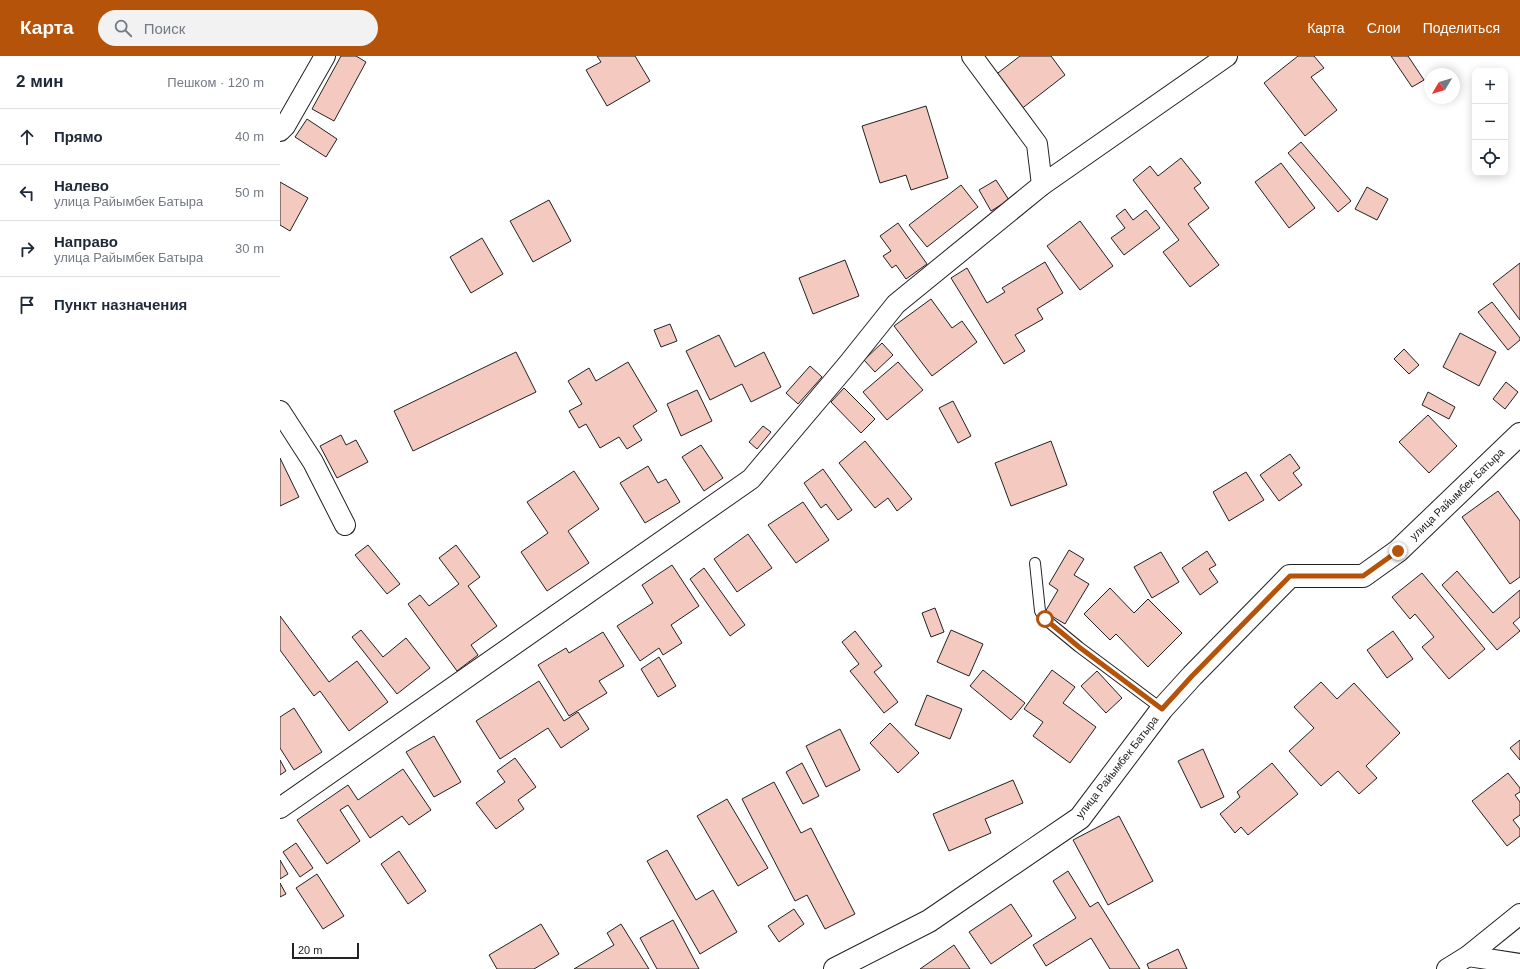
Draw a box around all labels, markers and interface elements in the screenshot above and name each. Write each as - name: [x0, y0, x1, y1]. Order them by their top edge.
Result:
- search box: [98, 10, 378, 46]
- text: Карта: [20, 17, 74, 38]
- icon: search: [112, 17, 134, 39]
- text: Поиск: [144, 20, 185, 37]
- text: Карта: [1307, 20, 1345, 36]
- text: Слои: [1367, 20, 1401, 36]
- text: Поделиться: [1423, 20, 1500, 36]
- north arrow: [1424, 68, 1460, 104]
- map controls: [1472, 68, 1508, 176]
- button: +: [1472, 68, 1508, 104]
- text: 2 мин: [16, 72, 63, 91]
- text: Пешком · 120 m: [167, 75, 264, 90]
- button: −: [1472, 104, 1508, 140]
- icon: ahead: [16, 126, 38, 148]
- text: Прямо: [54, 128, 103, 145]
- text: 40 m: [235, 129, 264, 144]
- button: locate: [1472, 140, 1508, 176]
- text: Налево: [54, 177, 109, 194]
- icon: left: [16, 182, 38, 204]
- text: 50 m: [235, 185, 264, 200]
- text: улица Райымбек Батыра: [54, 194, 203, 209]
- text: Направо: [54, 233, 118, 250]
- icon: right: [16, 238, 38, 260]
- text: 30 m: [235, 241, 264, 256]
- text: улица Райымбек Батыра: [54, 250, 203, 265]
- icon: arrive: [16, 294, 38, 316]
- text: Пункт назначения: [54, 296, 187, 313]
- street label: улица Райымбек Батыра: [1407, 445, 1507, 542]
- route end: [1389, 542, 1407, 560]
- route start: [1036, 610, 1054, 628]
- street label: улица Райымбек Батыра: [1073, 713, 1161, 820]
- scale bar: [292, 941, 359, 960]
- text: 20 m: [298, 944, 322, 956]

